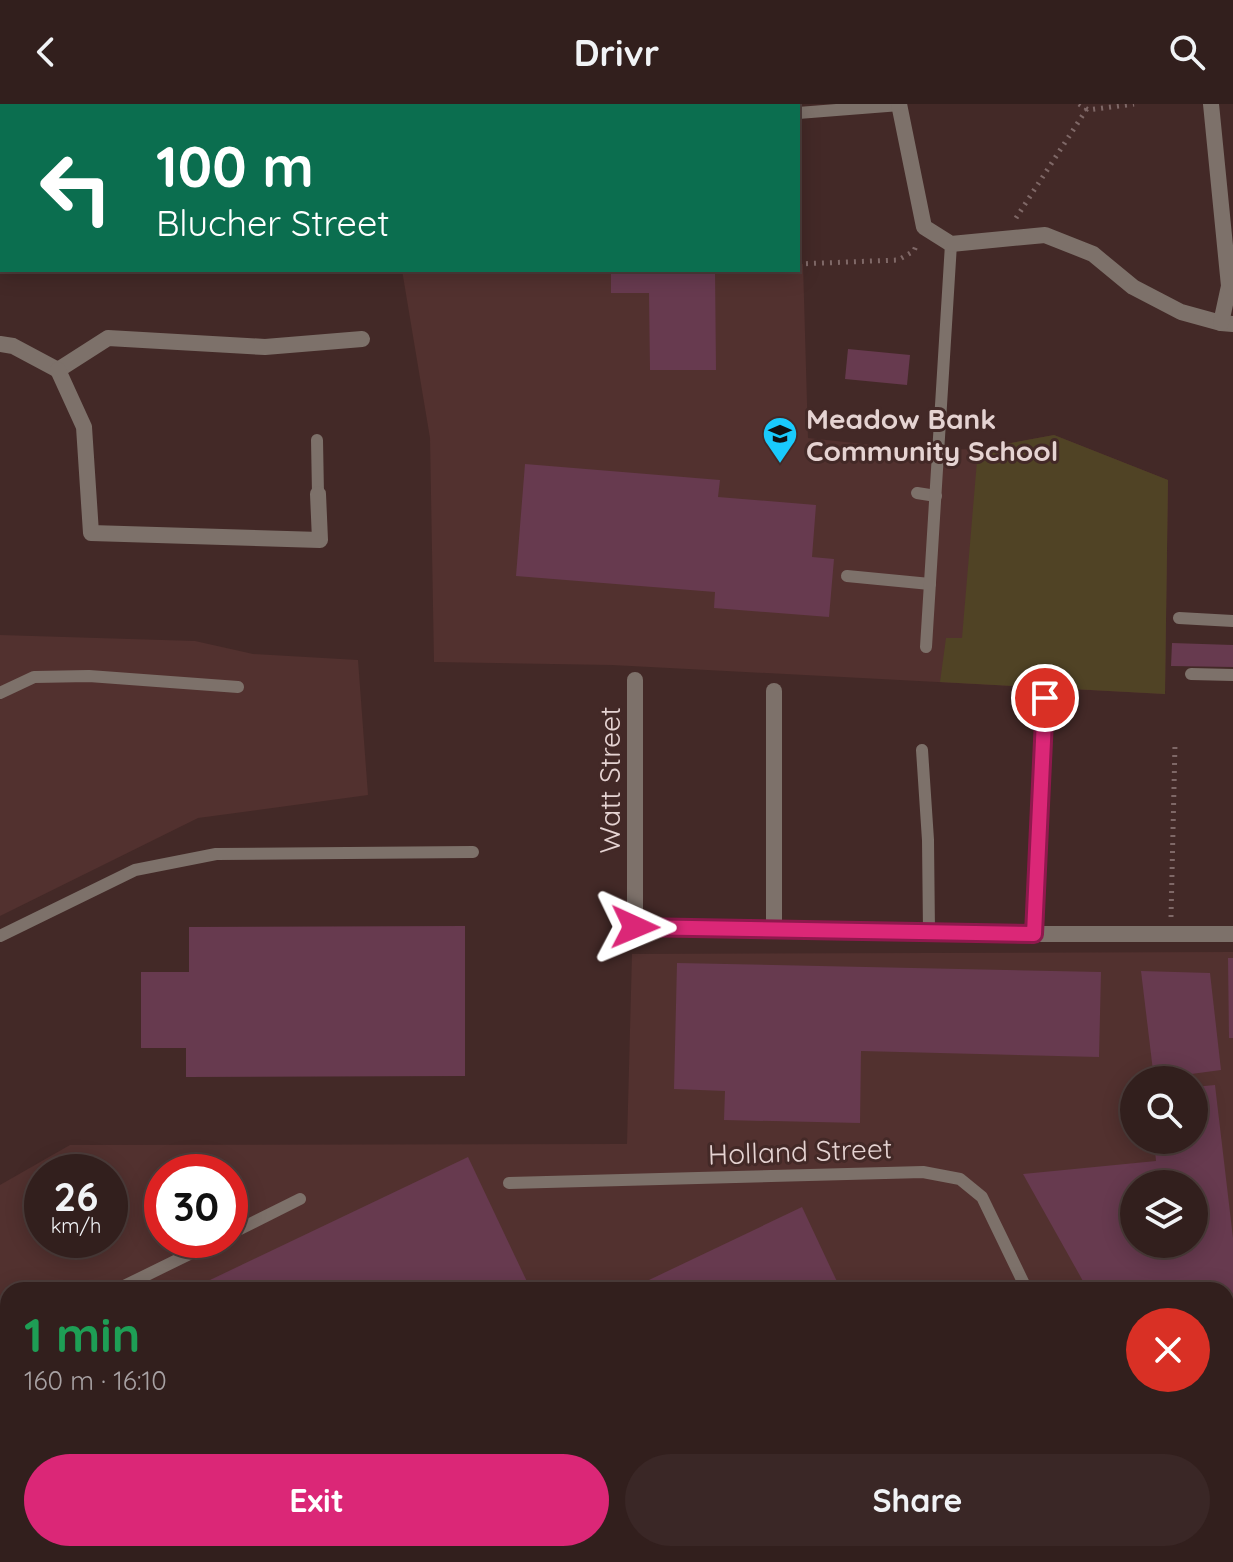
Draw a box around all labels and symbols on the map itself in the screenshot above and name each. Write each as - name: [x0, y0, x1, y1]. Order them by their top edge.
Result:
- place label: Meadow Bank Community School: [806, 401, 1058, 468]
- school or university icon: Meadow Bank Community School: [761, 415, 799, 465]
- pin: [1011, 664, 1079, 732]
- street label: Watt Street: [592, 707, 627, 853]
- position arrow: [593, 885, 677, 969]
- street label: Holland Street: [707, 1130, 893, 1172]
- speed limit sign: 30: [144, 1154, 248, 1258]

